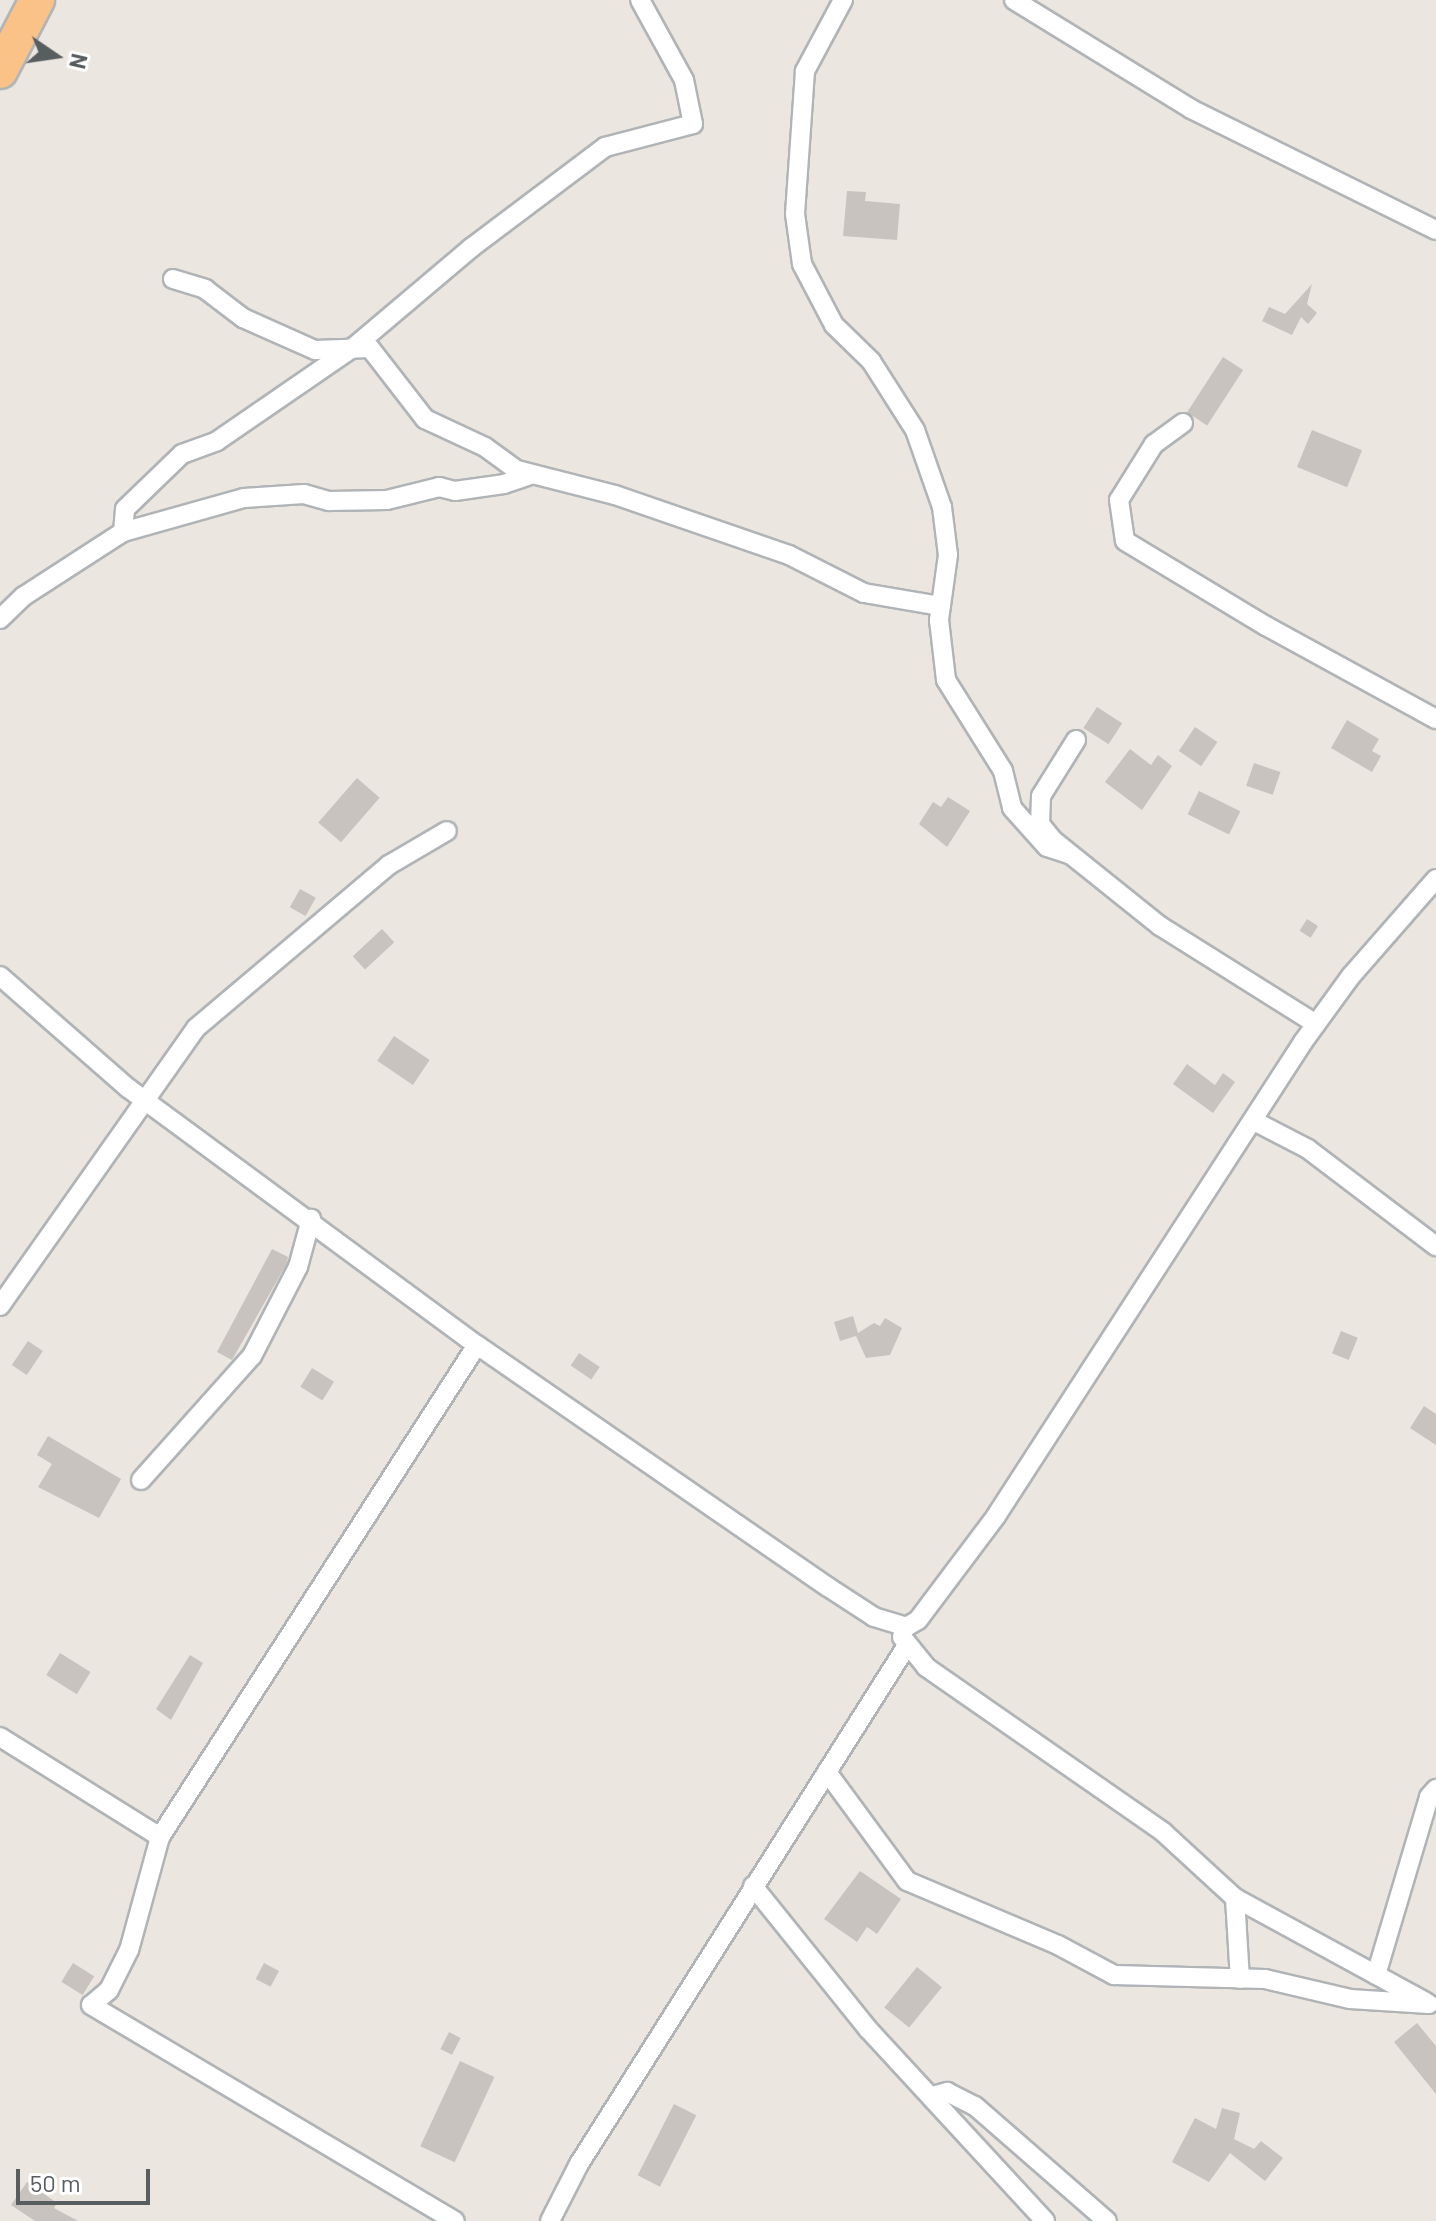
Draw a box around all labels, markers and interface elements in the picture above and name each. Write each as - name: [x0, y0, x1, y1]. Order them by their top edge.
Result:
- north arrow: [16, 16, 96, 96]
- text: N: [65, 51, 94, 71]
- scale bar: [20, 2153, 154, 2203]
- text: 50 m: [30, 2168, 81, 2197]

